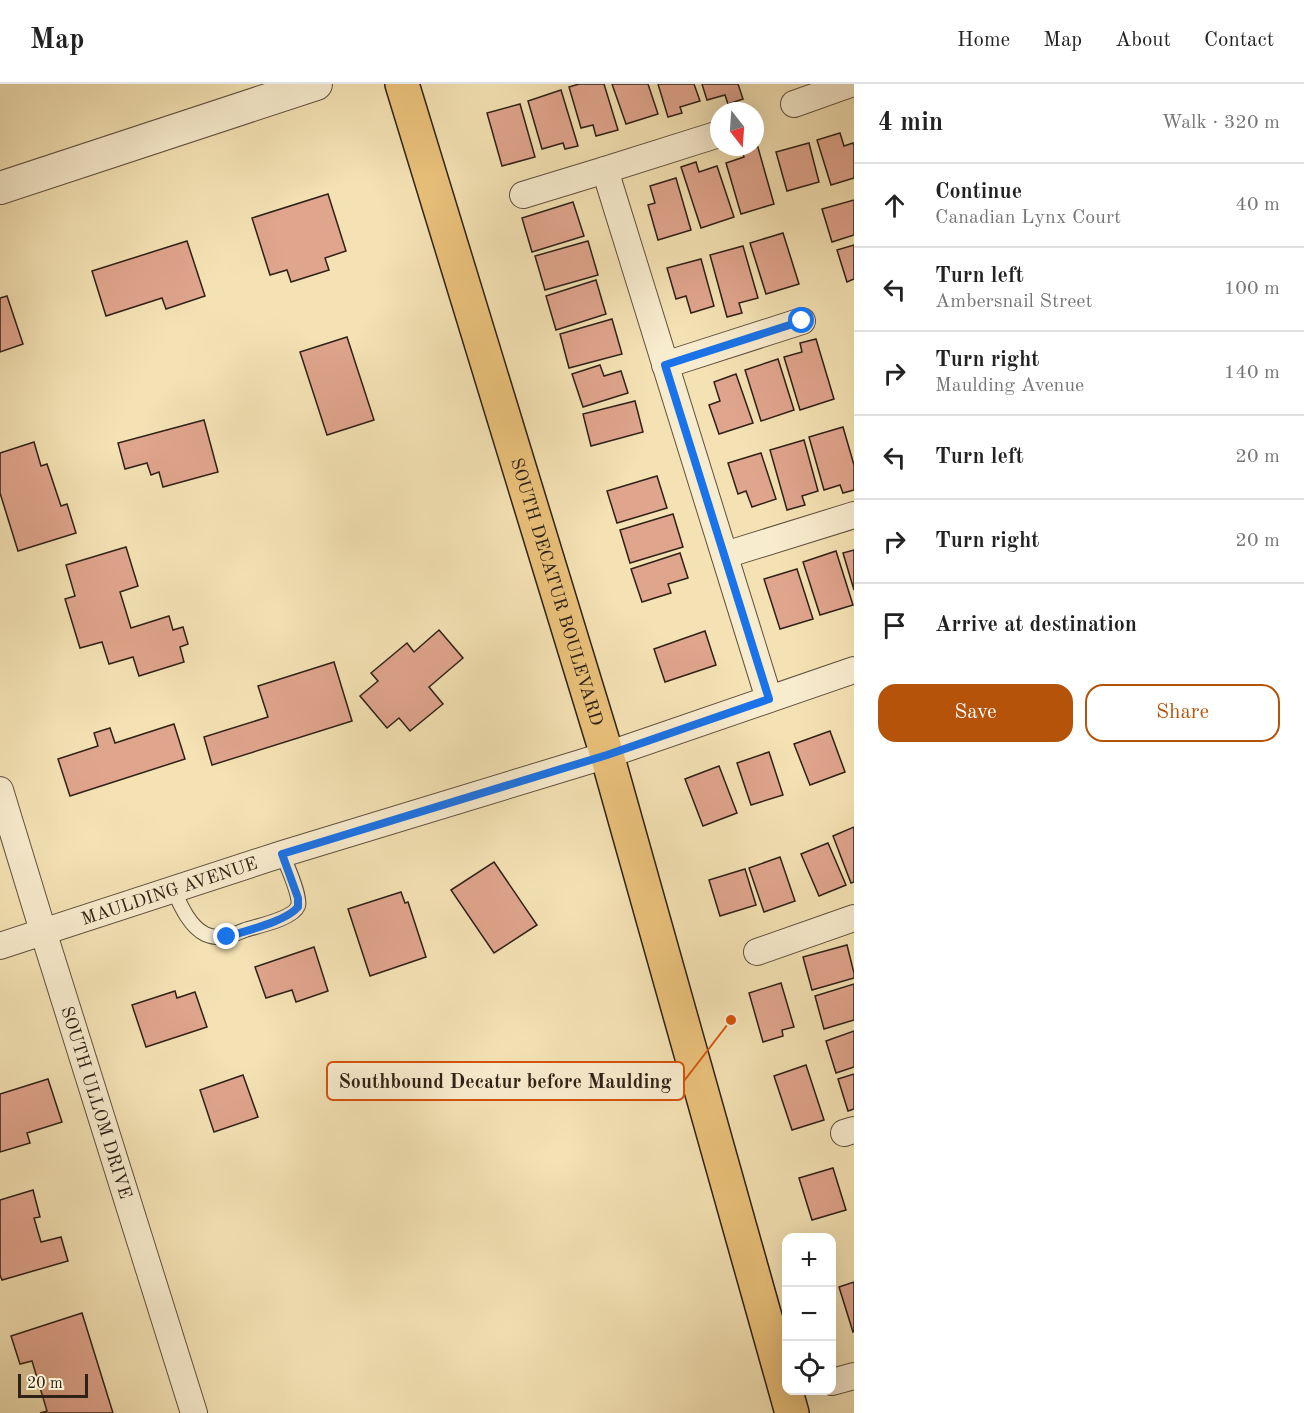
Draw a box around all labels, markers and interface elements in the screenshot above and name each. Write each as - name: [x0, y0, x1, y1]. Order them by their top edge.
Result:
- text: Map: [30, 27, 84, 55]
- text: Home: [957, 30, 1010, 51]
- text: Map: [1043, 30, 1082, 51]
- text: About: [1115, 30, 1171, 51]
- text: Contact: [1204, 30, 1274, 51]
- north arrow: [710, 102, 764, 156]
- text: 4 min: [878, 110, 943, 136]
- text: Walk · 320 m: [1161, 113, 1280, 133]
- text: Continue: [935, 181, 1022, 203]
- icon: ahead: [878, 189, 911, 222]
- text: 40 m: [1235, 195, 1280, 215]
- text: Canadian Lynx Court: [935, 208, 1121, 228]
- text: Turn left: [935, 265, 1024, 287]
- icon: left: [878, 273, 911, 306]
- text: 100 m: [1224, 279, 1280, 299]
- text: Ambersnail Street: [935, 292, 1093, 312]
- route start: [788, 307, 814, 333]
- text: Turn right: [935, 349, 1039, 371]
- icon: right: [878, 357, 911, 390]
- text: 140 m: [1224, 363, 1280, 383]
- text: Maulding Avenue: [935, 376, 1084, 396]
- icon: left: [878, 441, 911, 474]
- text: Turn left: [935, 446, 1024, 468]
- text: 20 m: [1235, 447, 1280, 467]
- street label: SOUTH DECATUR BOULEVARD: [507, 456, 606, 728]
- icon: right: [878, 525, 911, 558]
- text: Turn right: [935, 530, 1039, 552]
- text: 20 m: [1235, 531, 1280, 551]
- icon: arrive: [878, 609, 911, 642]
- text: Arrive at destination: [935, 614, 1137, 636]
- button: Save: [878, 684, 1073, 742]
- button: Share: [1085, 684, 1280, 742]
- street label: MAULDING AVENUE: [79, 855, 260, 929]
- route end: [213, 923, 239, 949]
- street label: SOUTH ULLOM DRIVE: [57, 1004, 134, 1201]
- callout: Southbound Decatur before Maulding: [327, 1062, 684, 1100]
- text: Southbound Decatur before Maulding: [338, 1073, 672, 1093]
- map controls: [782, 1233, 836, 1395]
- button: +: [782, 1233, 836, 1287]
- button: −: [782, 1287, 836, 1341]
- button: locate: [782, 1341, 836, 1395]
- scale bar: [18, 1371, 88, 1398]
- text: 20 m: [27, 1376, 63, 1392]

